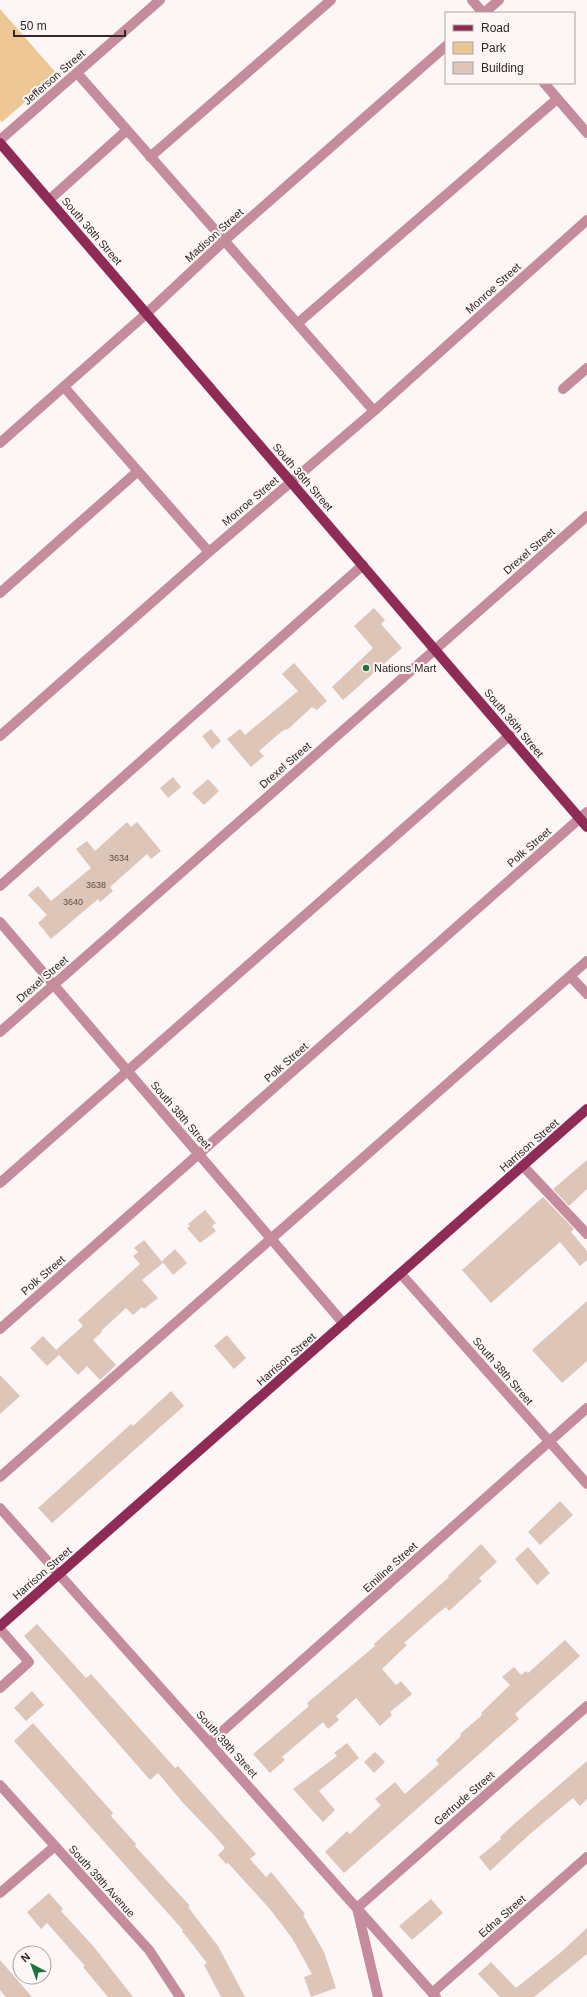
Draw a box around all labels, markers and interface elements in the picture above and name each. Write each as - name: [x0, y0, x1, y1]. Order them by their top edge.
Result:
- scale bar: [14, 12, 125, 38]
- legend: [445, 12, 575, 84]
- text: 50 m: [20, 19, 47, 33]
- text: Road: [481, 21, 510, 35]
- text: Park: [481, 41, 507, 55]
- street label: Jefferson Street: [21, 47, 87, 107]
- text: Building: [481, 61, 524, 75]
- street label: South 36th Street: [59, 195, 125, 267]
- street label: Madison Street: [182, 206, 246, 264]
- street label: Monroe Street: [463, 260, 523, 316]
- street label: South 36th Street: [270, 441, 336, 513]
- street label: Monroe Street: [219, 474, 281, 528]
- street label: Drexel Street: [501, 525, 557, 577]
- place label: Nations Mart: [374, 662, 436, 674]
- marker: Nations Mart: [361, 663, 371, 673]
- street label: South 36th Street: [482, 686, 546, 760]
- street label: Drexel Street: [257, 739, 313, 791]
- street label: Polk Street: [505, 825, 553, 869]
- house number: 3634: [109, 853, 129, 863]
- house number: 3638: [86, 880, 106, 890]
- house number: 3640: [63, 897, 83, 907]
- street label: Drexel Street: [14, 953, 70, 1005]
- street label: Polk Street: [262, 1040, 310, 1084]
- street label: South 38th Street: [148, 1079, 214, 1151]
- street label: Harrison Street: [497, 1116, 561, 1174]
- street label: Polk Street: [19, 1253, 67, 1297]
- street label: Harrison Street: [254, 1330, 318, 1388]
- street label: South 38th Street: [470, 1335, 536, 1407]
- street label: Emiline Street: [361, 1540, 419, 1594]
- street label: Harrison Street: [10, 1544, 74, 1602]
- street label: South 39th Street: [194, 1708, 260, 1780]
- street label: Gertrude Street: [431, 1769, 497, 1827]
- street label: South 39th Avenue: [66, 1843, 138, 1919]
- street label: Edna Street: [476, 1892, 528, 1940]
- north arrow: [12, 1945, 52, 1985]
- text: N: [19, 1950, 32, 1965]

